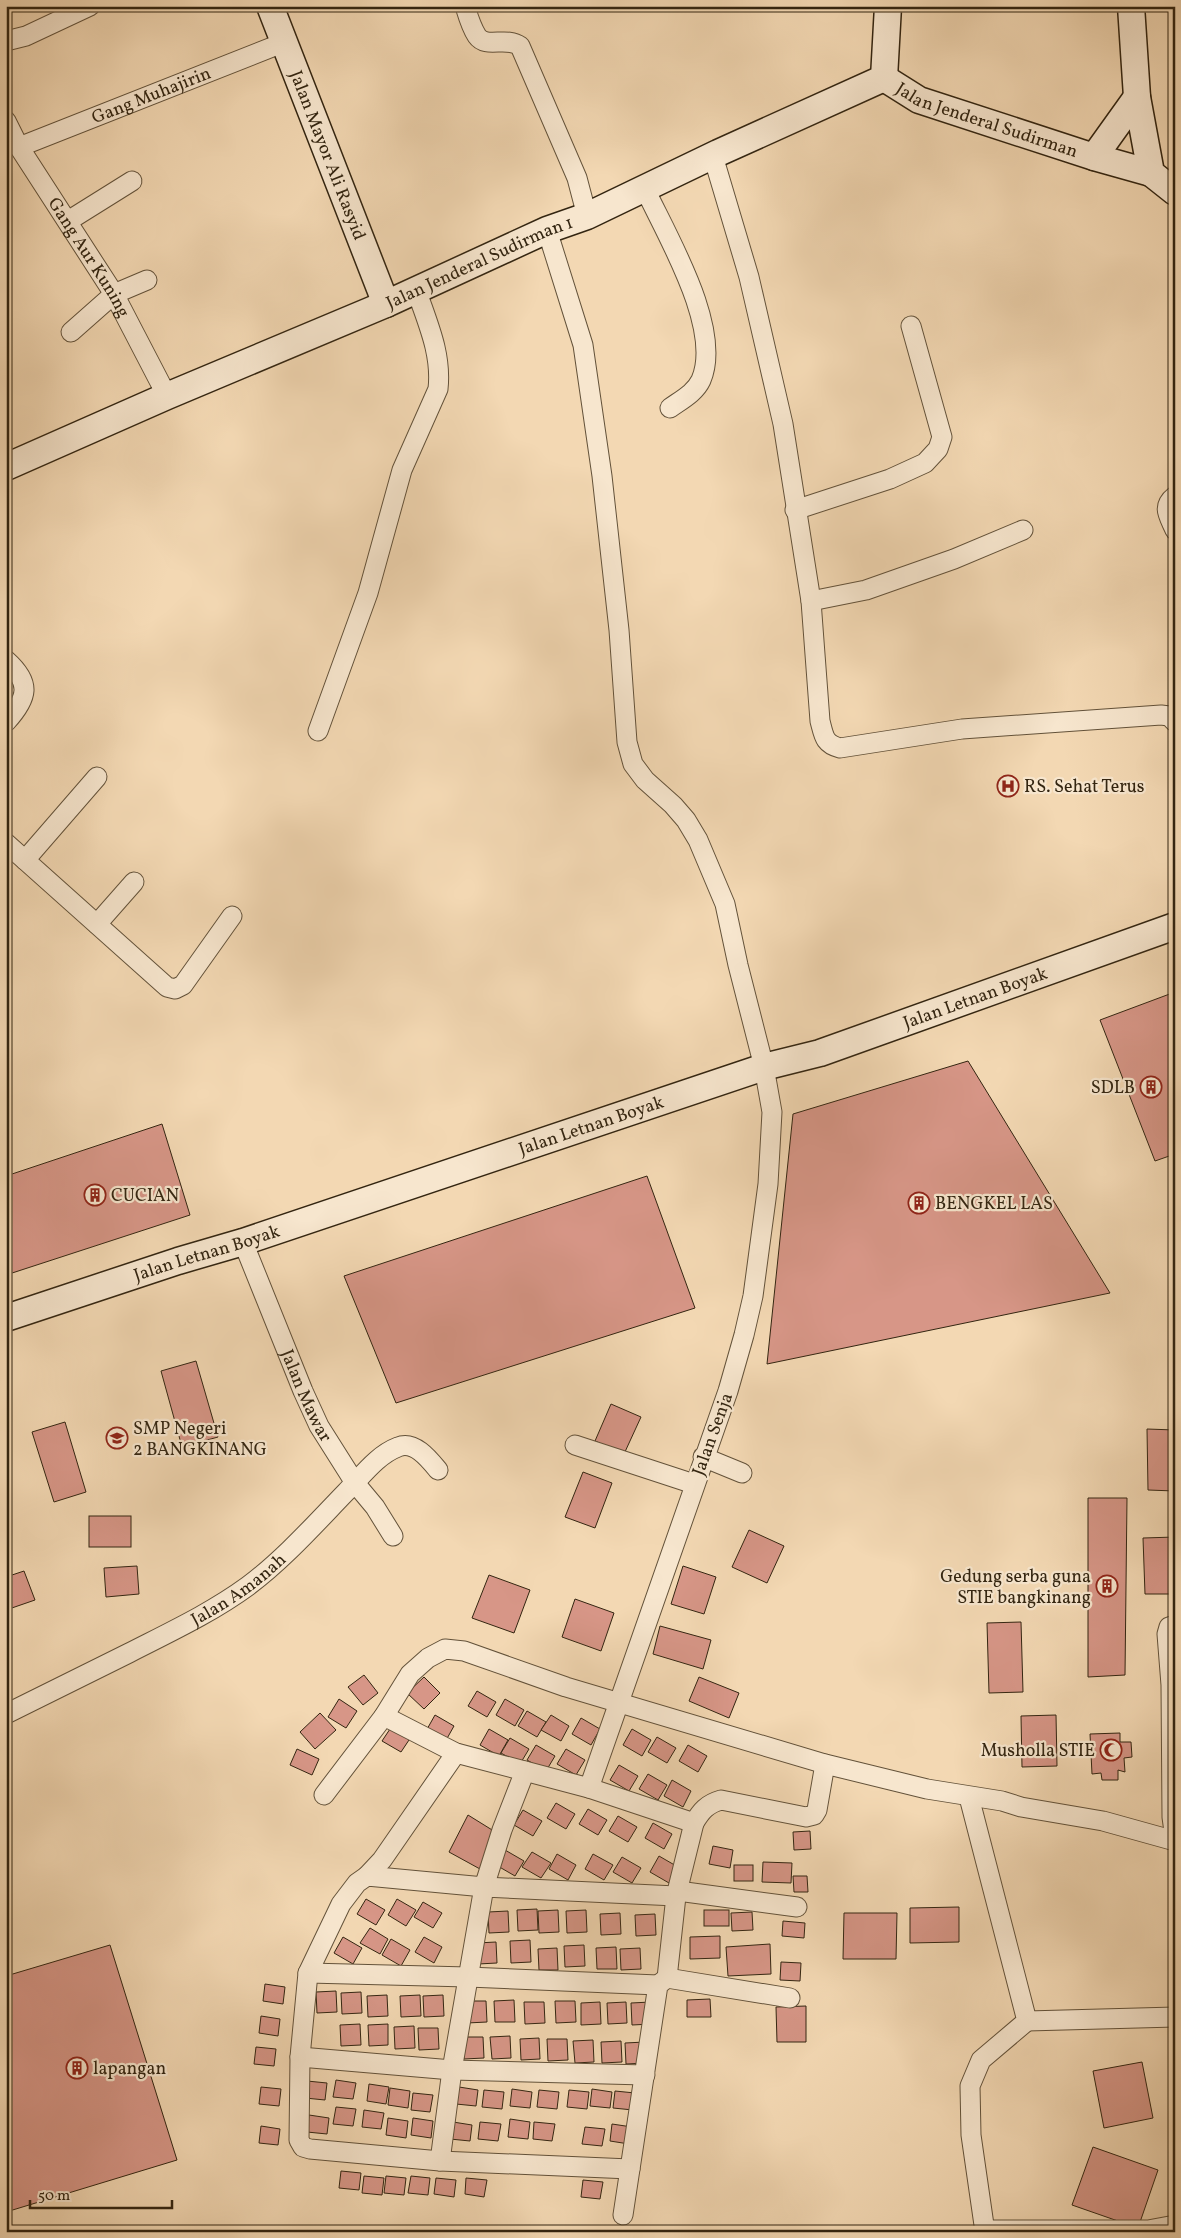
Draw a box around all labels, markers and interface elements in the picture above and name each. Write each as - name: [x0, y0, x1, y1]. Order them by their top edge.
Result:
- street label: Gang Muhajirin: [88, 61, 215, 131]
- street label: Jalan Mayor Ali Rasyid: [282, 67, 371, 244]
- street label: Jalan Jenderal Sudirman: [890, 77, 1081, 165]
- street label: Gang Aur Kuning: [41, 193, 135, 322]
- street label: Jalan Jenderal Sudirman 1: [383, 211, 577, 316]
- hospital icon: RS. Sehat Terus: [996, 774, 1020, 798]
- place label: RS. Sehat Terus: [1024, 775, 1145, 800]
- street label: Jalan Letnan Boyak: [900, 962, 1051, 1036]
- building icon: SDLB: [1139, 1075, 1163, 1099]
- place label: SDLB: [1091, 1076, 1135, 1101]
- street label: Jalan Letnan Boyak: [516, 1090, 668, 1163]
- building icon: CUCIAN: [83, 1183, 107, 1207]
- place label: CUCIAN: [111, 1184, 179, 1209]
- building icon: BENGKEL LAS: [907, 1191, 931, 1215]
- place label: BENGKEL LAS: [935, 1192, 1053, 1217]
- street label: Jalan Letnan Boyak: [131, 1219, 284, 1289]
- street label: Jalan Mawar: [273, 1346, 337, 1448]
- street label: Jalan Senja: [687, 1389, 740, 1480]
- place label: SMP Negeri 2 BANGKINANG: [133, 1417, 267, 1463]
- school or university icon: SMP Negeri 2 BANGKINANG: [105, 1426, 129, 1450]
- street label: Jalan Amanah: [187, 1548, 293, 1633]
- place label: Gedung serba guna STIE bangkinang: [940, 1565, 1091, 1611]
- building icon: Gedung serba guna STIE bangkinang: [1095, 1574, 1119, 1598]
- mosque icon: Musholla STIE: [1099, 1738, 1123, 1762]
- place label: Musholla STIE: [981, 1739, 1095, 1764]
- building icon: lapangan: [65, 2056, 89, 2080]
- place label: lapangan: [93, 2057, 167, 2082]
- scale bar: [30, 2178, 172, 2210]
- text: 50 m: [38, 2186, 70, 2207]

